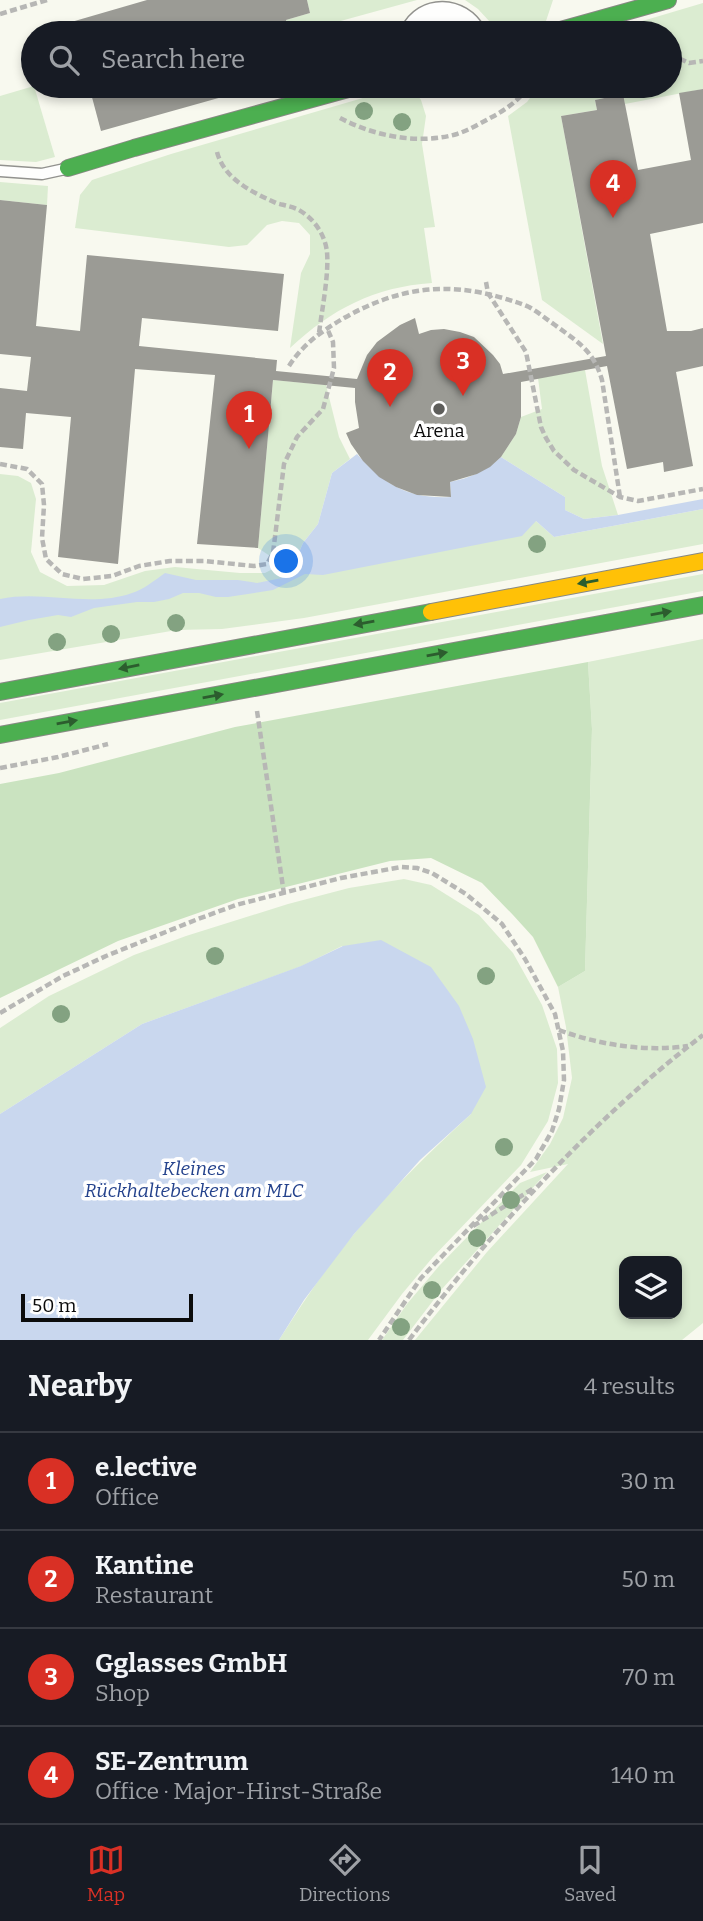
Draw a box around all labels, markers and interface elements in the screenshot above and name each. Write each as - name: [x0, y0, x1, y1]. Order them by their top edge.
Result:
- search box: [21, 21, 682, 98]
- icon: search: [45, 41, 83, 79]
- text: Search here: [101, 44, 245, 75]
- pin: 4: [590, 160, 636, 218]
- pin: 3: [440, 338, 486, 396]
- pin: 2: [367, 349, 413, 407]
- pin: 1: [226, 391, 272, 449]
- marker: Arena: [431, 401, 447, 417]
- place label: Arena: [413, 420, 465, 442]
- your location: [269, 544, 303, 578]
- one-way arrow: [577, 577, 599, 588]
- one-way arrow: [650, 607, 672, 618]
- one-way arrow: [353, 618, 375, 629]
- one-way arrow: [426, 648, 448, 659]
- one-way arrow: [118, 662, 140, 673]
- one-way arrow: [202, 690, 224, 701]
- one-way arrow: [56, 717, 78, 728]
- water label: Kleines Rückhaltebecken am MLC: [85, 1157, 304, 1202]
- map controls: [619, 1256, 682, 1319]
- button: layers: [619, 1256, 682, 1319]
- scale bar: [21, 1291, 192, 1323]
- text: 50 m: [32, 1294, 76, 1317]
- text: Nearby: [28, 1368, 132, 1404]
- text: 4 results: [584, 1372, 675, 1400]
- text: e.lective: [95, 1452, 197, 1483]
- text: 1: [46, 1467, 56, 1495]
- text: 30 m: [621, 1467, 675, 1495]
- text: Office: [95, 1483, 159, 1511]
- text: Kantine: [95, 1550, 194, 1581]
- text: 2: [45, 1565, 57, 1593]
- text: 50 m: [621, 1565, 675, 1593]
- text: Restaurant: [95, 1581, 213, 1609]
- text: Gglasses GmbH: [95, 1648, 287, 1679]
- text: 3: [44, 1663, 58, 1691]
- text: 70 m: [623, 1663, 675, 1691]
- text: Shop: [95, 1679, 150, 1707]
- text: SE-Zentrum: [95, 1746, 248, 1777]
- text: 4: [44, 1761, 58, 1789]
- text: 140 m: [611, 1761, 675, 1789]
- text: Office · Major-Hirst-Straße: [95, 1777, 382, 1805]
- tab: Map: [87, 1841, 125, 1906]
- tab: Directions: [299, 1841, 390, 1906]
- tab: Saved: [564, 1841, 616, 1906]

